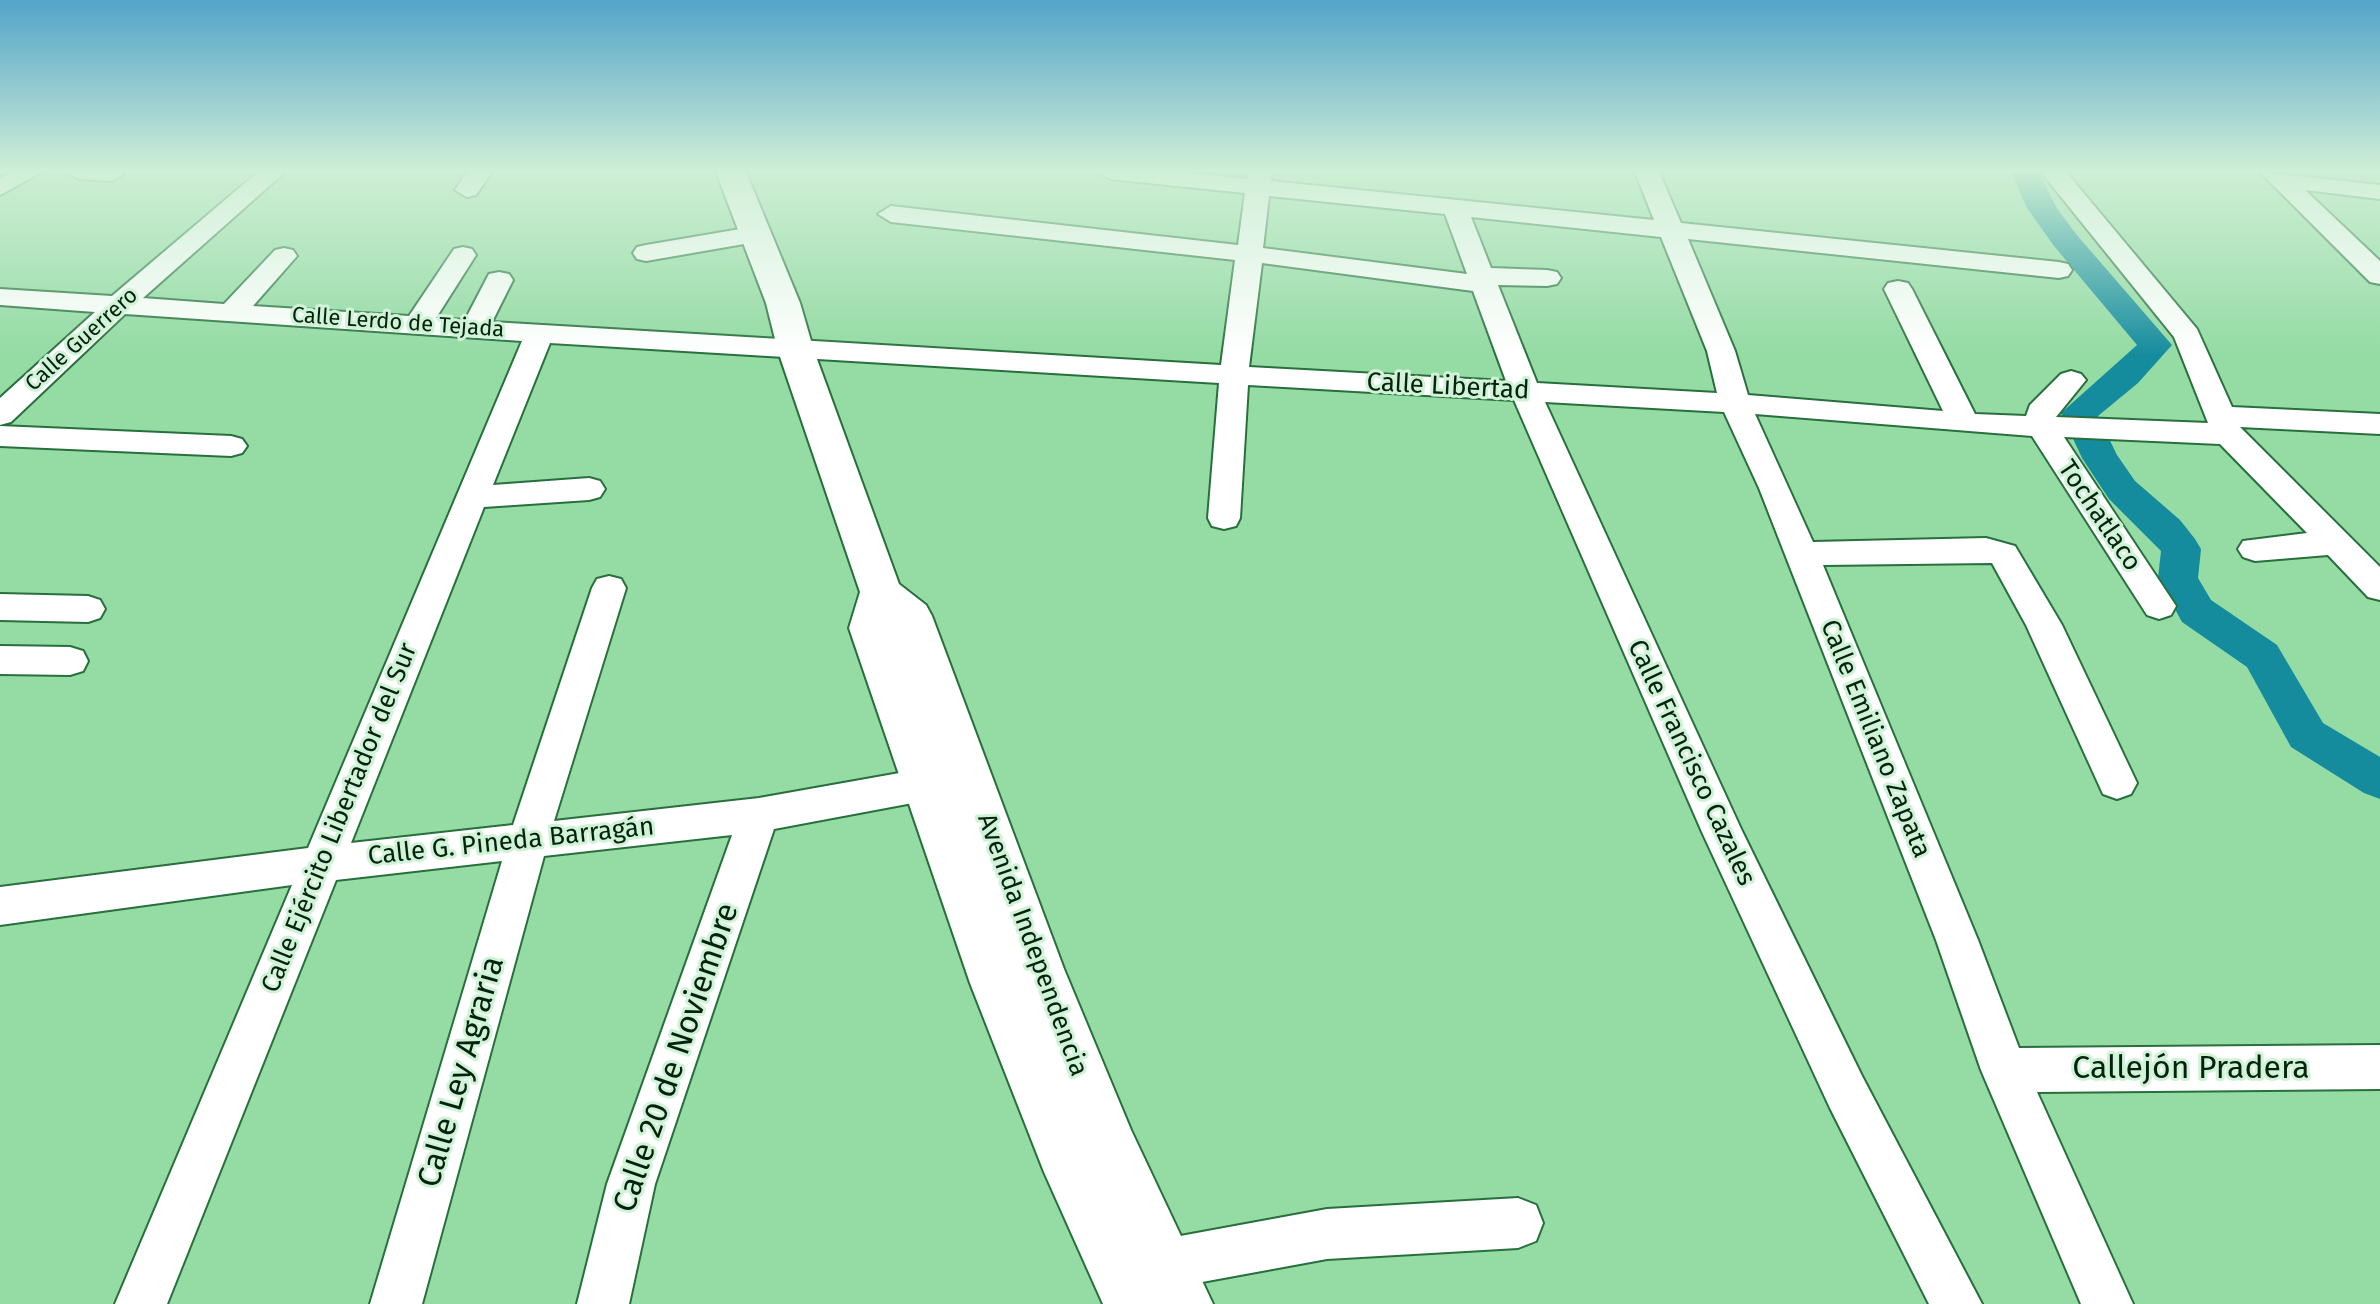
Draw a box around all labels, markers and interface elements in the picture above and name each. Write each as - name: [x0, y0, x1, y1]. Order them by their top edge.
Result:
- street label: Calle Guerrero: [20, 283, 144, 397]
- street label: Calle Lerdo de Tejada: [291, 302, 505, 344]
- street label: Calle Libertad: [1366, 367, 1530, 407]
- street label: Tochatlaco: [2051, 455, 2147, 577]
- street label: Calle Emiliano Zapata: [1813, 615, 1937, 863]
- street label: Calle Francisco Cazales: [1620, 635, 1762, 891]
- street label: Calle Ejército Libertador del Sur: [255, 639, 425, 997]
- street label: Avenida Independencia: [970, 809, 1094, 1081]
- street label: Calle G. Pineda Barragán: [366, 811, 656, 873]
- street label: Calle 20 de Noviembre: [606, 898, 748, 1218]
- street label: Calle Ley Agraria: [411, 952, 513, 1192]
- street label: Callejón Pradera: [2072, 1050, 2310, 1088]

